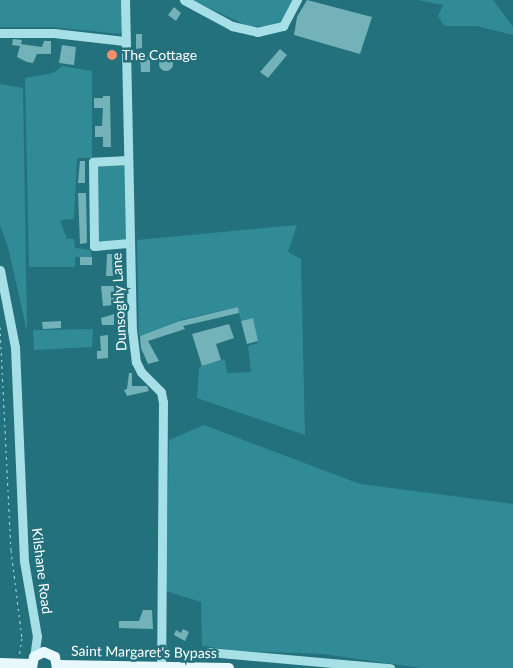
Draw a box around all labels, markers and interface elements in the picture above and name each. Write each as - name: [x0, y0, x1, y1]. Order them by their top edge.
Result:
- place label: The Cottage: [122, 47, 197, 63]
- marker: The Cottage: [106, 49, 118, 61]
- street label: Dunsoghly Lane: [108, 252, 130, 352]
- street label: Kilshane Road: [28, 527, 56, 615]
- street label: Saint Margaret's Bypass: [71, 642, 217, 662]

